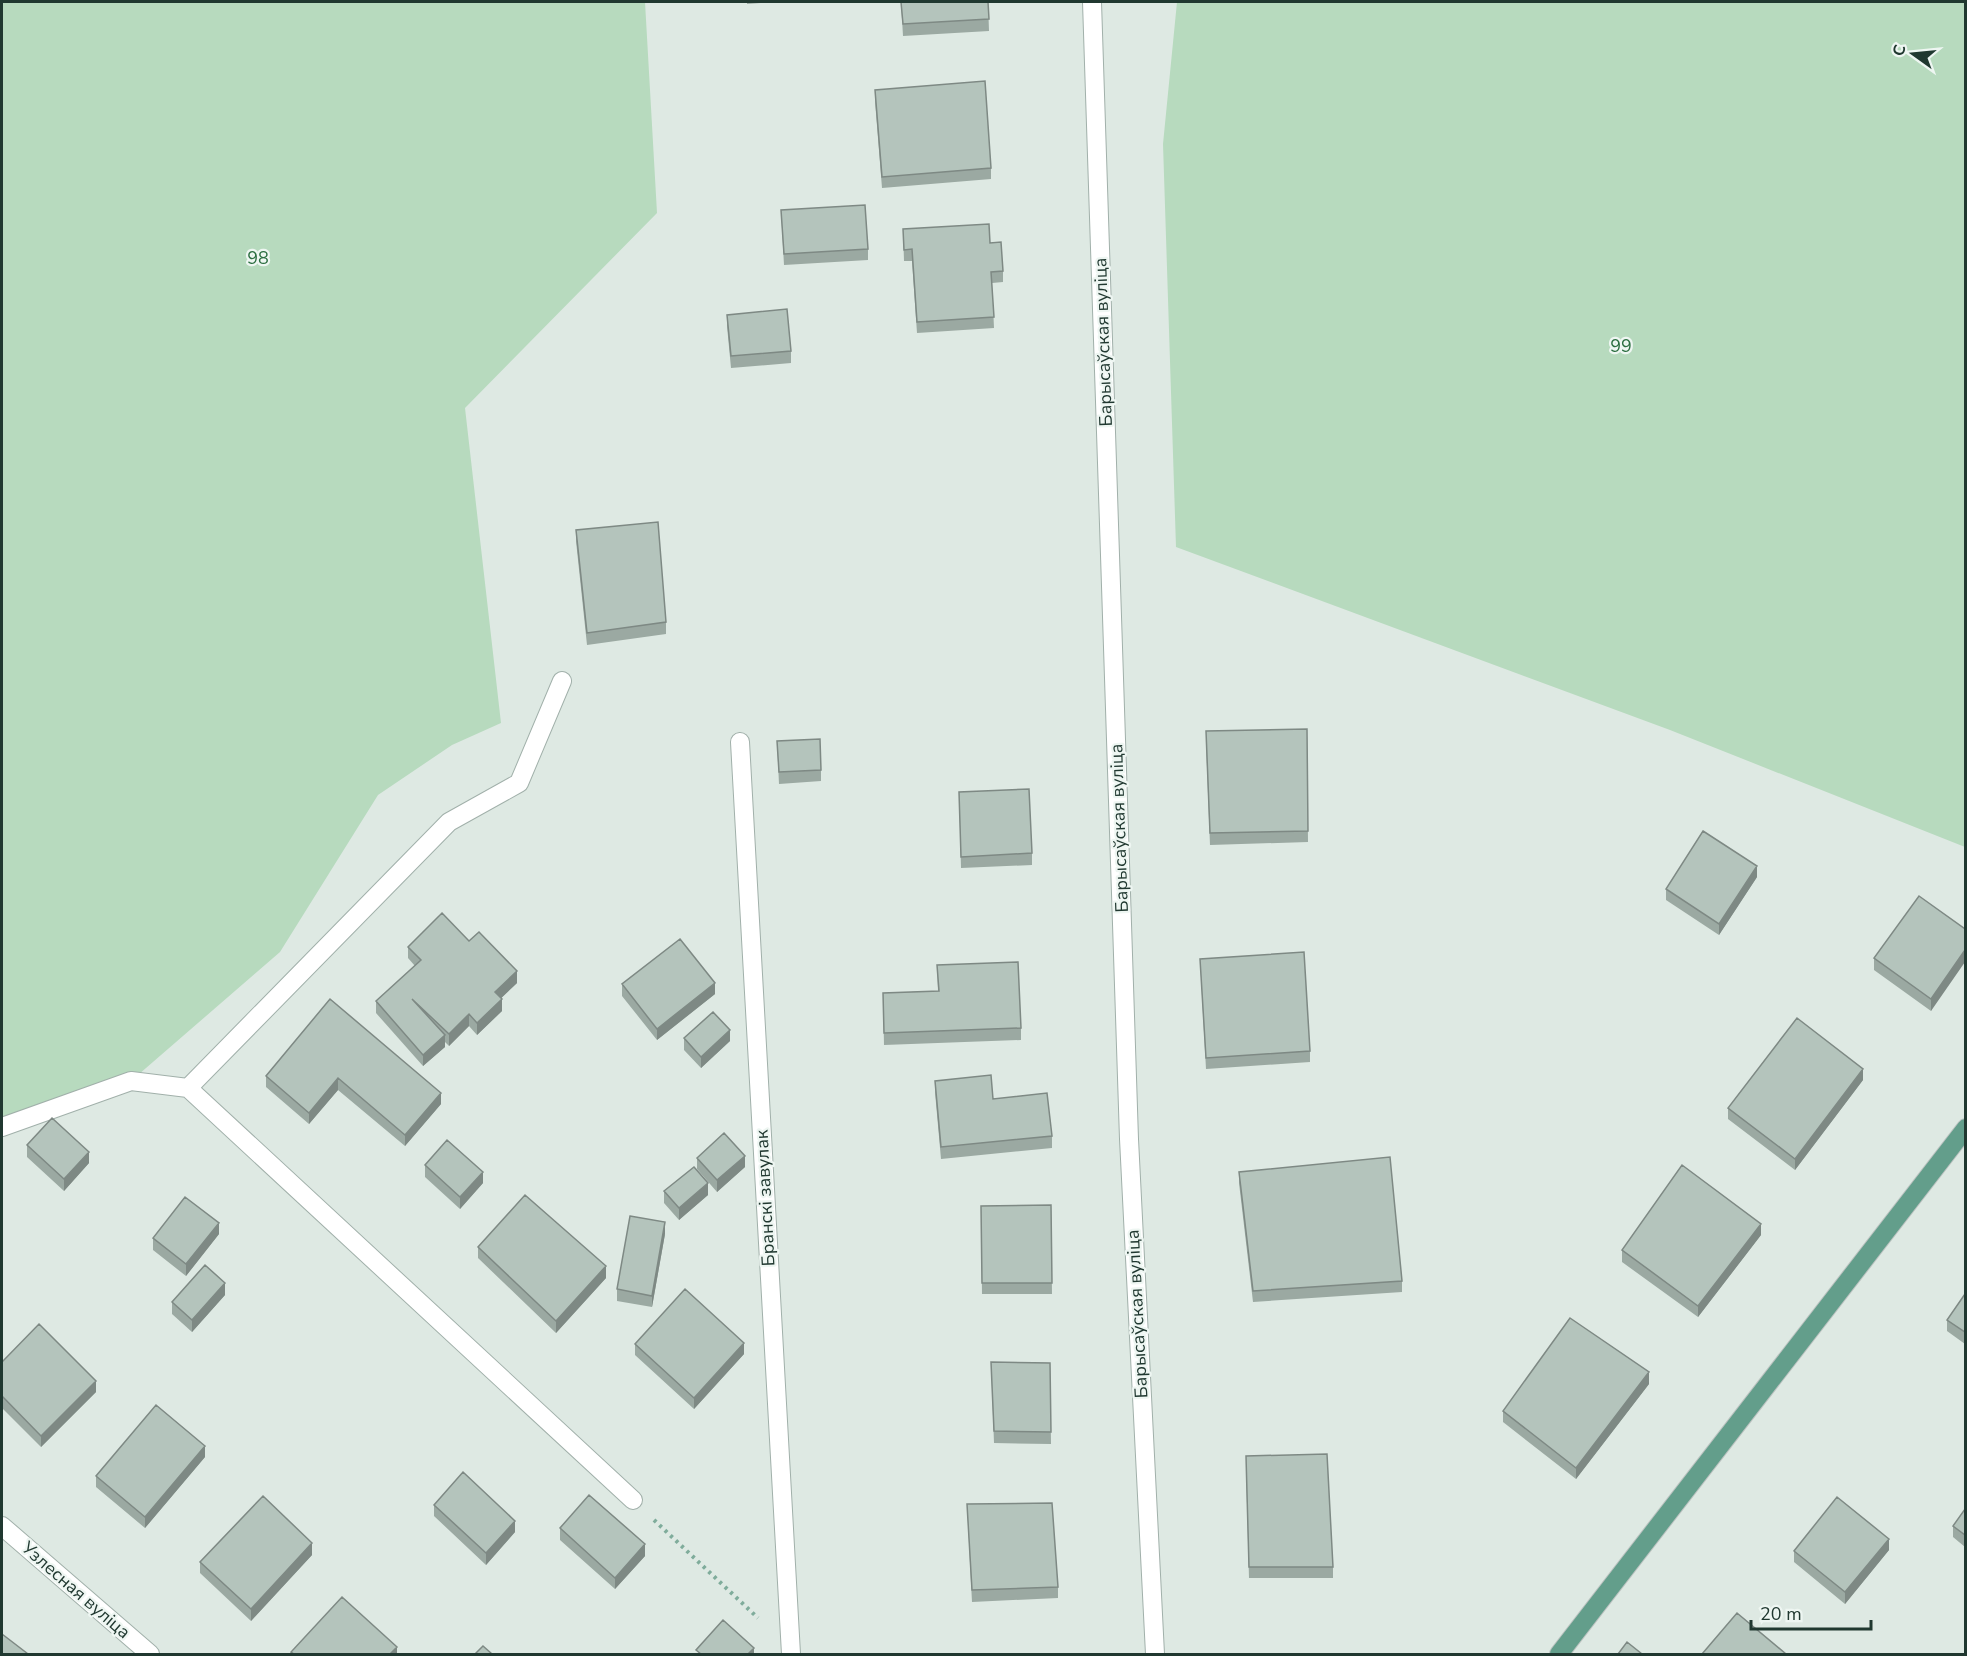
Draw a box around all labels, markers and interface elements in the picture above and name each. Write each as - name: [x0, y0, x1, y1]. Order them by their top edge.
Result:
- north arrow: [1883, 24, 1943, 84]
- text: С: [1887, 42, 1912, 58]
- park label: 98: [247, 246, 269, 270]
- street label: Барысаўская вуліца: [1088, 257, 1118, 427]
- park label: 99: [1610, 334, 1632, 358]
- street label: Барысаўская вуліца: [1104, 743, 1134, 913]
- street label: Бранскі завулак: [749, 1129, 781, 1267]
- street label: Барысаўская вуліца: [1121, 1229, 1153, 1399]
- street label: Узлесная вуліца: [16, 1535, 136, 1644]
- scale bar: [1751, 1593, 1871, 1631]
- text: 20 m: [1760, 1602, 1802, 1626]

